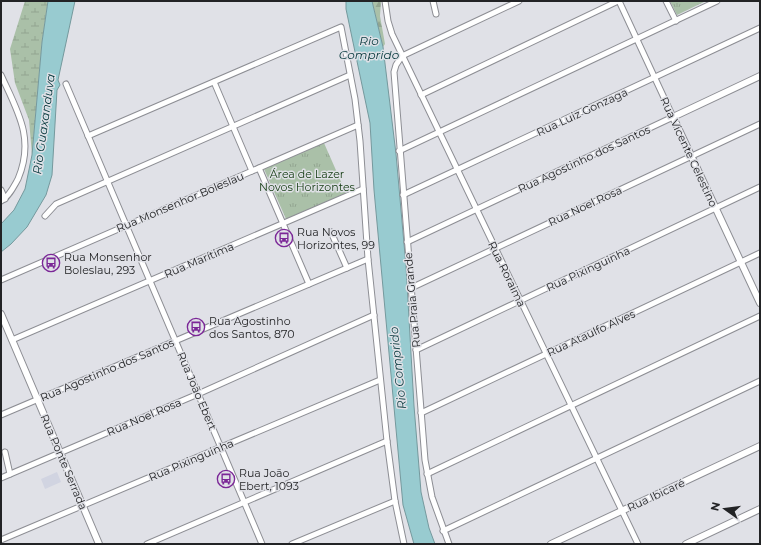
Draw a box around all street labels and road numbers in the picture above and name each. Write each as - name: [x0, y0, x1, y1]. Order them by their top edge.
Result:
- street label: Rua Luiz Gonzaga: [534, 85, 630, 139]
- street label: Rua Vicente Celestino: [657, 95, 721, 209]
- street label: Rua Agostinho dos Santos: [516, 122, 653, 196]
- street label: Rua Monsenhor Boleslau: [114, 169, 246, 235]
- street label: Rua Noel Rosa: [546, 183, 624, 229]
- street label: Rua Marítima: [162, 239, 236, 281]
- street label: Rua Roraima: [485, 239, 529, 309]
- street label: Rua Pixinguinha: [544, 243, 632, 295]
- street label: Rua Praia Grande: [401, 251, 423, 348]
- street label: Rua Ataulfo Alves: [545, 306, 638, 360]
- street label: Rua Agostinho dos Santos: [38, 335, 177, 405]
- street label: Rua João Ebert: [174, 350, 220, 433]
- street label: Rua Noel Rosa: [105, 395, 183, 439]
- street label: Rua Ponte Serrada: [37, 412, 91, 512]
- street label: Rua Pixinguinha: [146, 436, 236, 484]
- street label: Rua Ibicaré: [625, 475, 687, 514]

